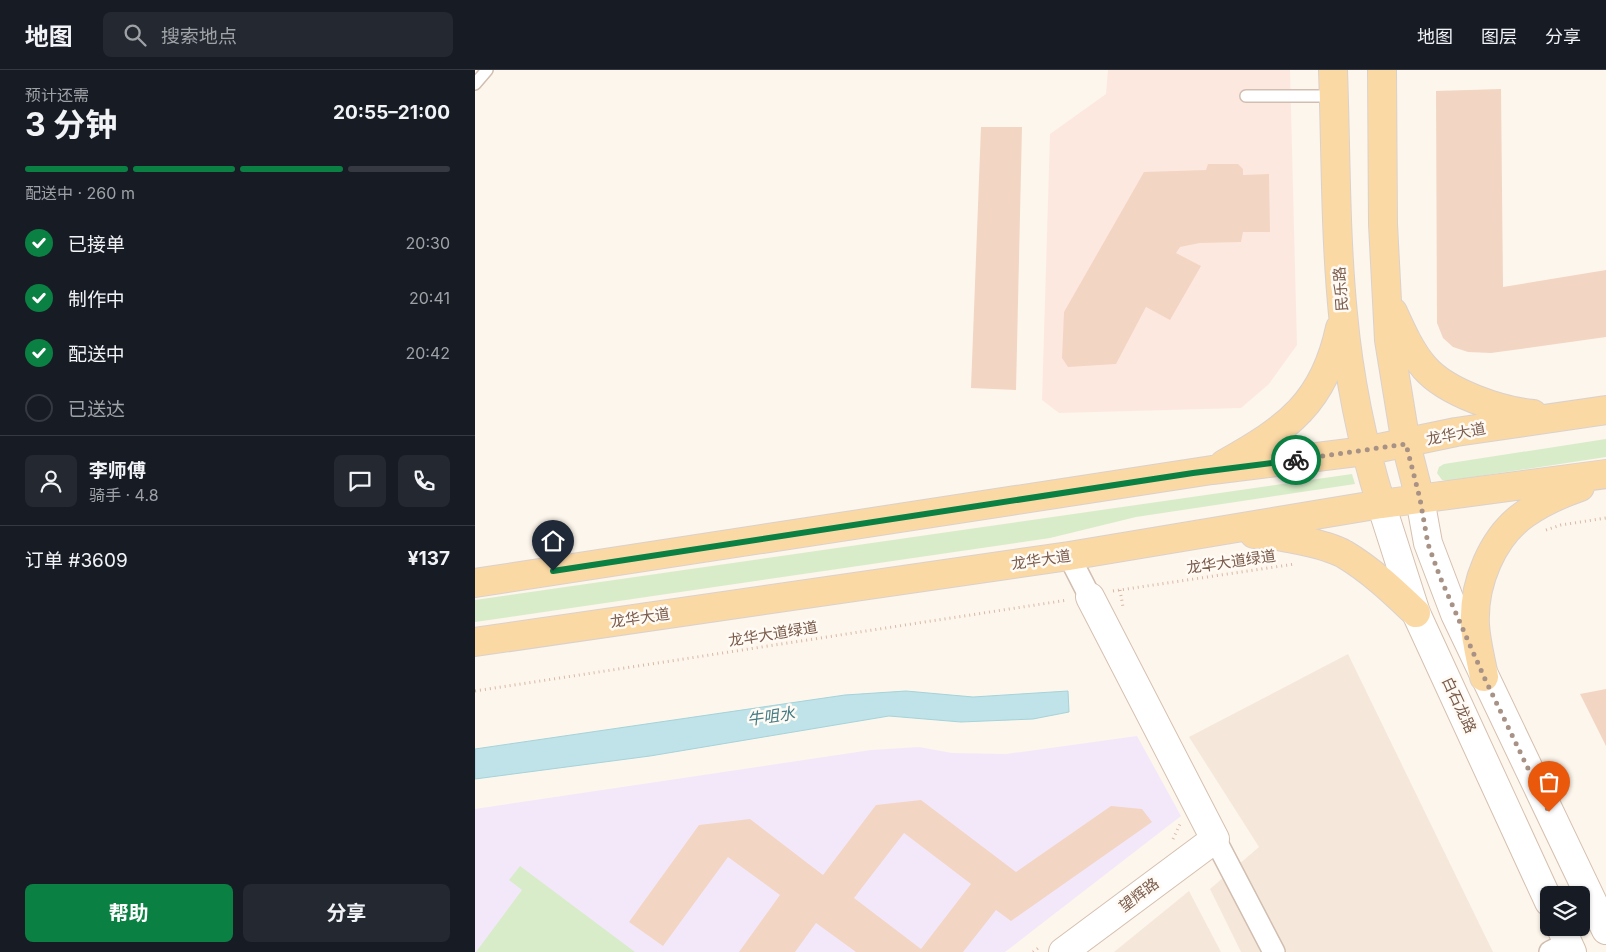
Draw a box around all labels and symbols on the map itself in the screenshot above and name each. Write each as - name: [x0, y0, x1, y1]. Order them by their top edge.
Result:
- street label: 民乐路: [1329, 266, 1352, 312]
- street label: 龙华大道: [1425, 418, 1487, 449]
- courier: [1271, 435, 1321, 485]
- pin: [532, 520, 574, 571]
- street label: 龙华大道: [1010, 546, 1072, 573]
- street label: 龙华大道绿道: [1185, 546, 1277, 577]
- street label: 龙华大道: [609, 604, 671, 631]
- street label: 龙华大道绿道: [727, 617, 819, 650]
- street label: 白石龙路: [1438, 674, 1481, 736]
- water label: 牛咀水: [746, 703, 797, 729]
- pin: [1528, 761, 1570, 812]
- street label: 望辉路: [1115, 873, 1162, 916]

